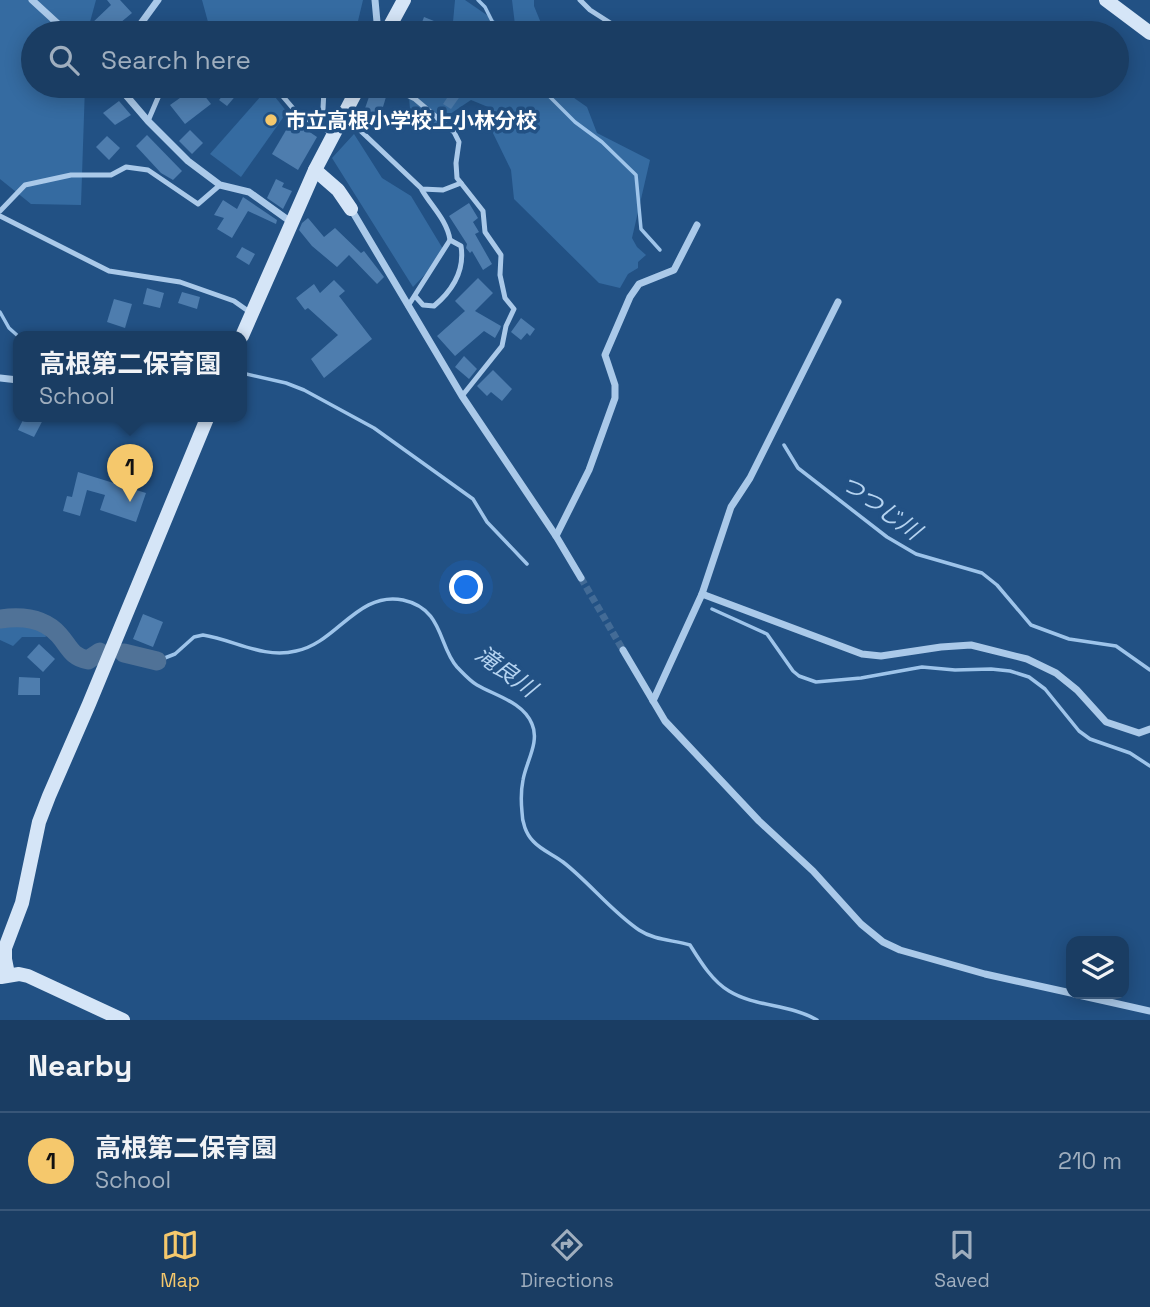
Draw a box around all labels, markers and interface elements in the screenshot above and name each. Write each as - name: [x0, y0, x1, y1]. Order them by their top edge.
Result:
- search box: [21, 21, 1129, 98]
- icon: search: [45, 41, 83, 79]
- text: Search here: [101, 43, 251, 77]
- place label: 市立高根小学校上小林分校: [285, 107, 537, 134]
- marker: 市立高根小学校上小林分校: [263, 112, 279, 128]
- popup: [13, 331, 247, 422]
- text: 高根第二保育園: [39, 347, 221, 381]
- text: School: [39, 381, 115, 411]
- pin: 1: [107, 444, 153, 502]
- water label: つつじ川: [835, 468, 929, 548]
- your location: [449, 570, 483, 604]
- water label: 滝良川: [469, 639, 545, 705]
- map controls: [1066, 936, 1129, 999]
- button: layers: [1066, 936, 1129, 999]
- text: Nearby: [28, 1046, 132, 1085]
- text: 高根第二保育園: [95, 1131, 277, 1165]
- text: 1: [46, 1146, 56, 1176]
- text: 210 m: [1058, 1146, 1122, 1176]
- text: School: [95, 1165, 171, 1195]
- tab: Map: [160, 1226, 200, 1293]
- tab: Directions: [521, 1226, 614, 1293]
- tab: Saved: [934, 1226, 990, 1293]

